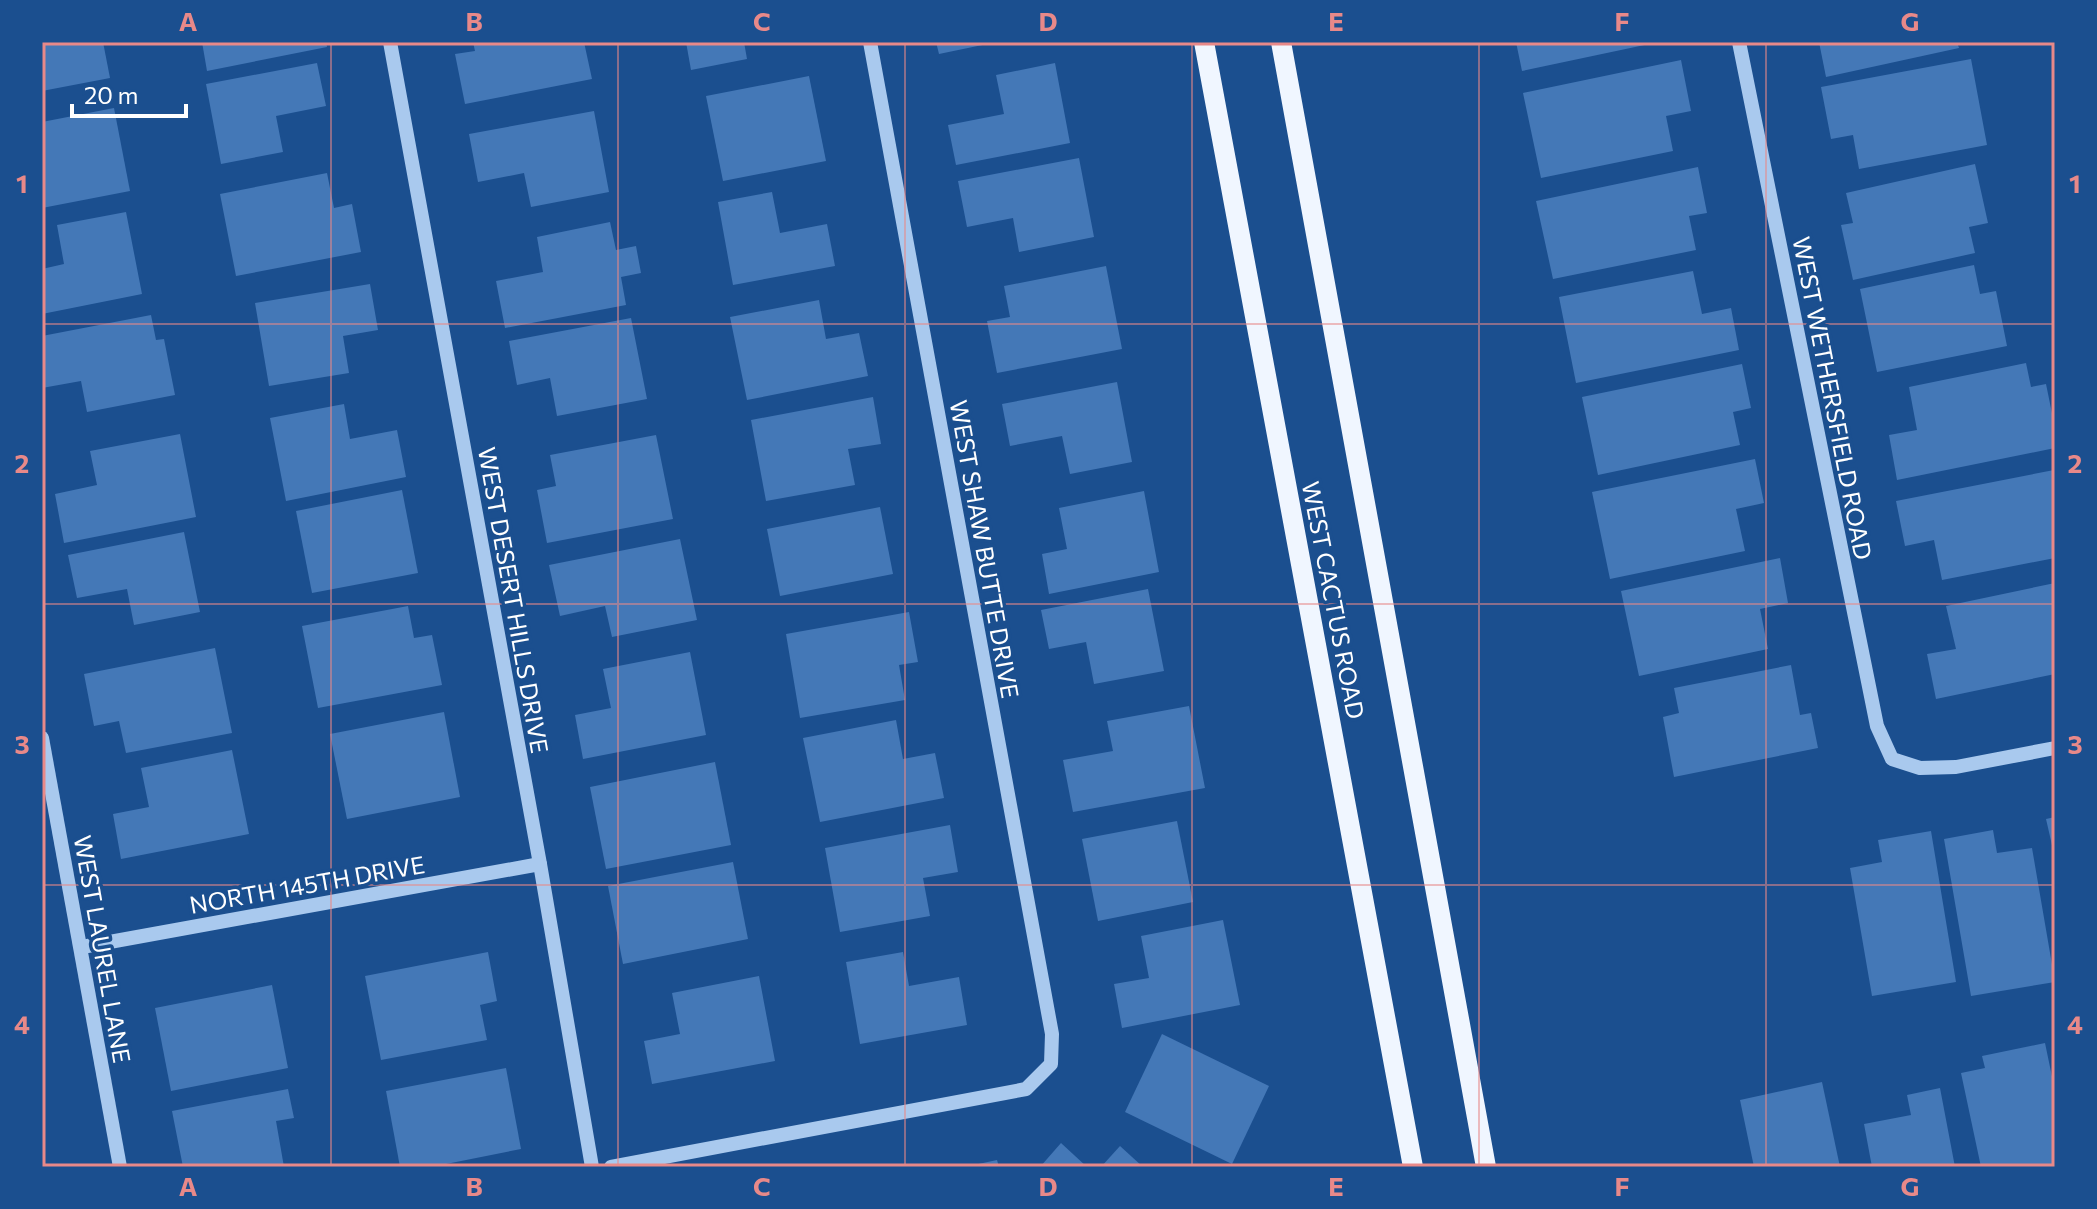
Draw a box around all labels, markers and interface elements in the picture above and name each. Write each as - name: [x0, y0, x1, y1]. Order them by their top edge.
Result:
- text: A: [179, 5, 198, 36]
- text: B: [465, 5, 483, 36]
- text: C: [753, 5, 771, 36]
- text: D: [1038, 5, 1058, 36]
- text: E: [1328, 5, 1344, 36]
- text: F: [1614, 5, 1630, 36]
- text: G: [1901, 5, 1919, 36]
- scale bar: [72, 68, 186, 118]
- text: 20 m: [84, 80, 138, 109]
- text: 1: [16, 167, 28, 198]
- text: 1: [2069, 167, 2081, 198]
- street label: WEST WETHERSFIELD ROAD: [1787, 234, 1879, 562]
- street label: WEST SHAW BUTTE DRIVE: [944, 398, 1026, 700]
- street label: WEST DESERT HILLS DRIVE: [473, 445, 555, 755]
- text: 2: [15, 447, 29, 478]
- text: 2: [2068, 447, 2082, 478]
- street label: WEST CACTUS ROAD: [1297, 479, 1371, 721]
- text: 3: [14, 728, 30, 759]
- text: 3: [2067, 728, 2083, 759]
- street label: WEST LAUREL LANE: [69, 833, 137, 1065]
- street label: NORTH 145TH DRIVE: [187, 849, 427, 919]
- text: 4: [14, 1008, 30, 1039]
- text: 4: [2067, 1008, 2083, 1039]
- text: A: [179, 1170, 198, 1201]
- text: B: [465, 1170, 483, 1201]
- text: C: [753, 1170, 771, 1201]
- text: D: [1038, 1170, 1058, 1201]
- text: E: [1328, 1170, 1344, 1201]
- text: F: [1614, 1170, 1630, 1201]
- text: G: [1901, 1170, 1919, 1201]

